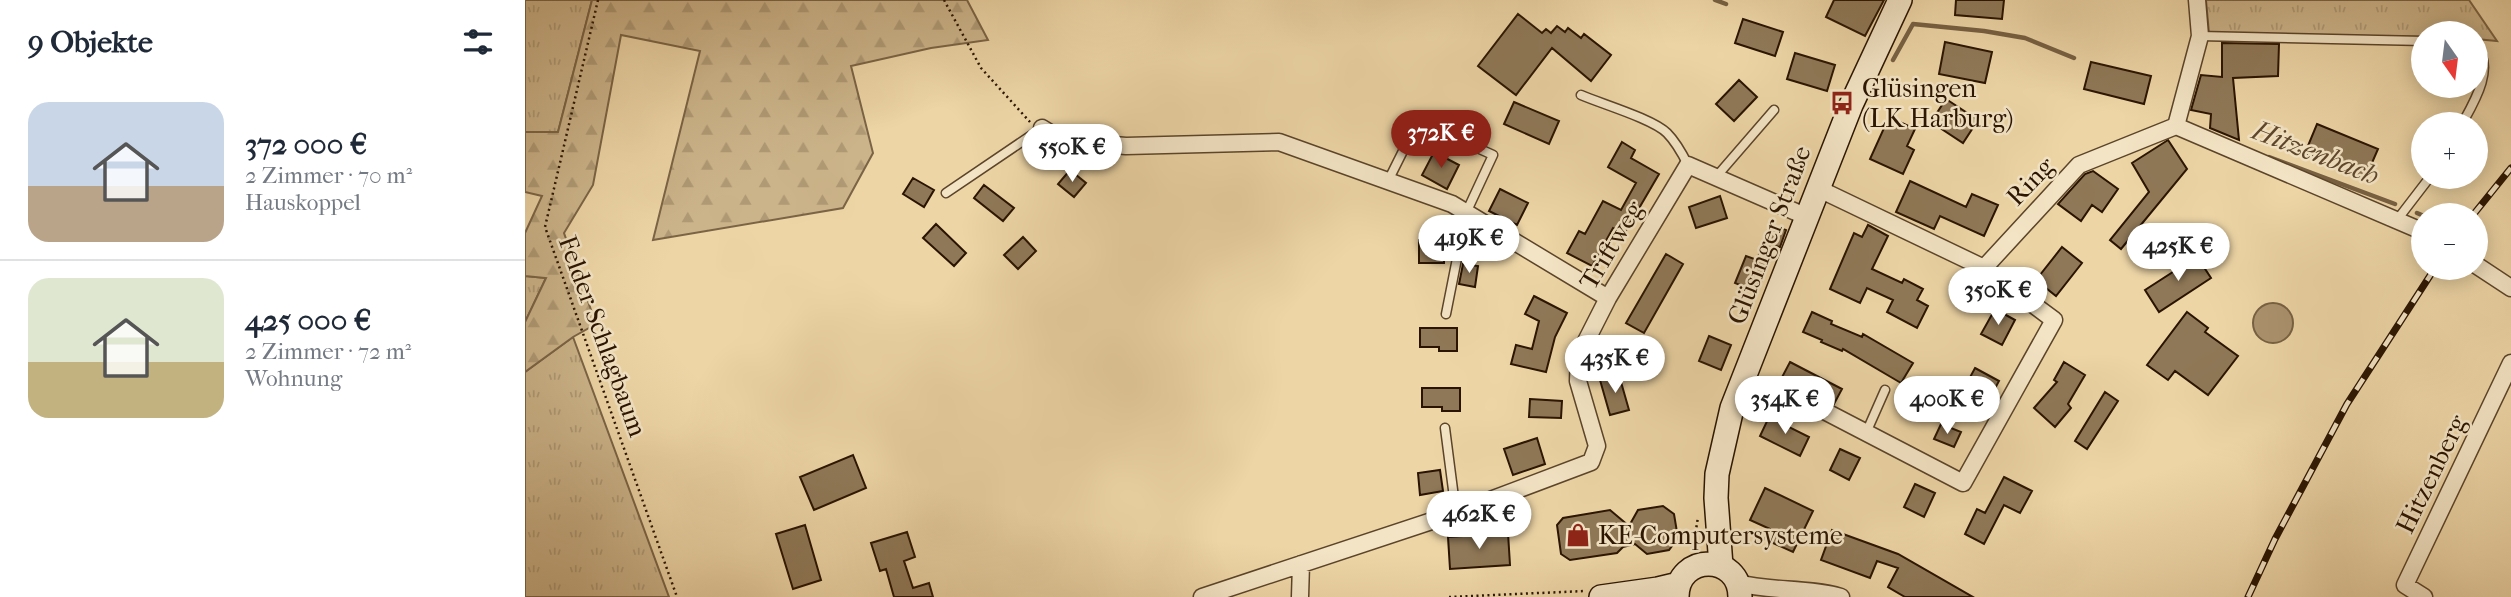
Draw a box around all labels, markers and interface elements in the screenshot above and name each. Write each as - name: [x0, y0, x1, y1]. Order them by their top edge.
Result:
- north arrow: [2411, 21, 2489, 98]
- map controls: [2411, 21, 2488, 280]
- icon: filters: [459, 23, 497, 61]
- text: 9 Objekte: [28, 25, 153, 60]
- place label: Glüsingen (LK Harburg): [1862, 73, 2013, 134]
- bus stop icon: Glüsingen (LK Harburg): [1828, 89, 1856, 117]
- pin: 372K €: [1384, 110, 1498, 170]
- button: +: [2411, 112, 2488, 189]
- water label: Hitzenbach: [2247, 113, 2384, 192]
- text: 372K €: [1407, 119, 1475, 146]
- pin: 550K €: [1015, 124, 1129, 184]
- text: 372 000 €: [245, 127, 367, 162]
- icon: home: [84, 130, 168, 214]
- text: 550K €: [1038, 133, 1106, 160]
- street label: Glüsinger Straße: [1721, 141, 1818, 329]
- street label: Ring: [2000, 150, 2062, 212]
- text: 2 Zimmer · 70 m²: [245, 162, 412, 189]
- text: Hauskoppel: [245, 189, 361, 216]
- street label: Triftweg: [1573, 194, 1651, 295]
- button: −: [2411, 203, 2488, 280]
- pin: 419K €: [1412, 216, 1526, 275]
- text: 419K €: [1434, 224, 1504, 251]
- pin: 425K €: [2121, 224, 2235, 283]
- street label: Felder Schlagbaum: [552, 231, 653, 441]
- text: 425K €: [2143, 232, 2213, 259]
- pin: 350K €: [1941, 268, 2055, 327]
- text: 350K €: [1964, 276, 2032, 303]
- text: 425 000 €: [245, 303, 371, 338]
- icon: home: [84, 306, 168, 390]
- pin: 435K €: [1558, 336, 1672, 395]
- text: 2 Zimmer · 72 m²: [245, 338, 411, 365]
- text: 435K €: [1581, 344, 1649, 371]
- text: Wohnung: [245, 365, 342, 392]
- pin: 354K €: [1728, 376, 1842, 436]
- pin: 400K €: [1890, 376, 2004, 436]
- text: 354K €: [1751, 385, 1819, 412]
- text: 400K €: [1910, 385, 1984, 412]
- street label: Hitzenberg: [2389, 409, 2474, 539]
- pin: 462K €: [1422, 491, 1536, 551]
- text: 462K €: [1442, 500, 1516, 527]
- place label: KE-Computersysteme: [1598, 520, 1843, 551]
- shop icon: KE-Computersysteme: [1564, 521, 1592, 549]

